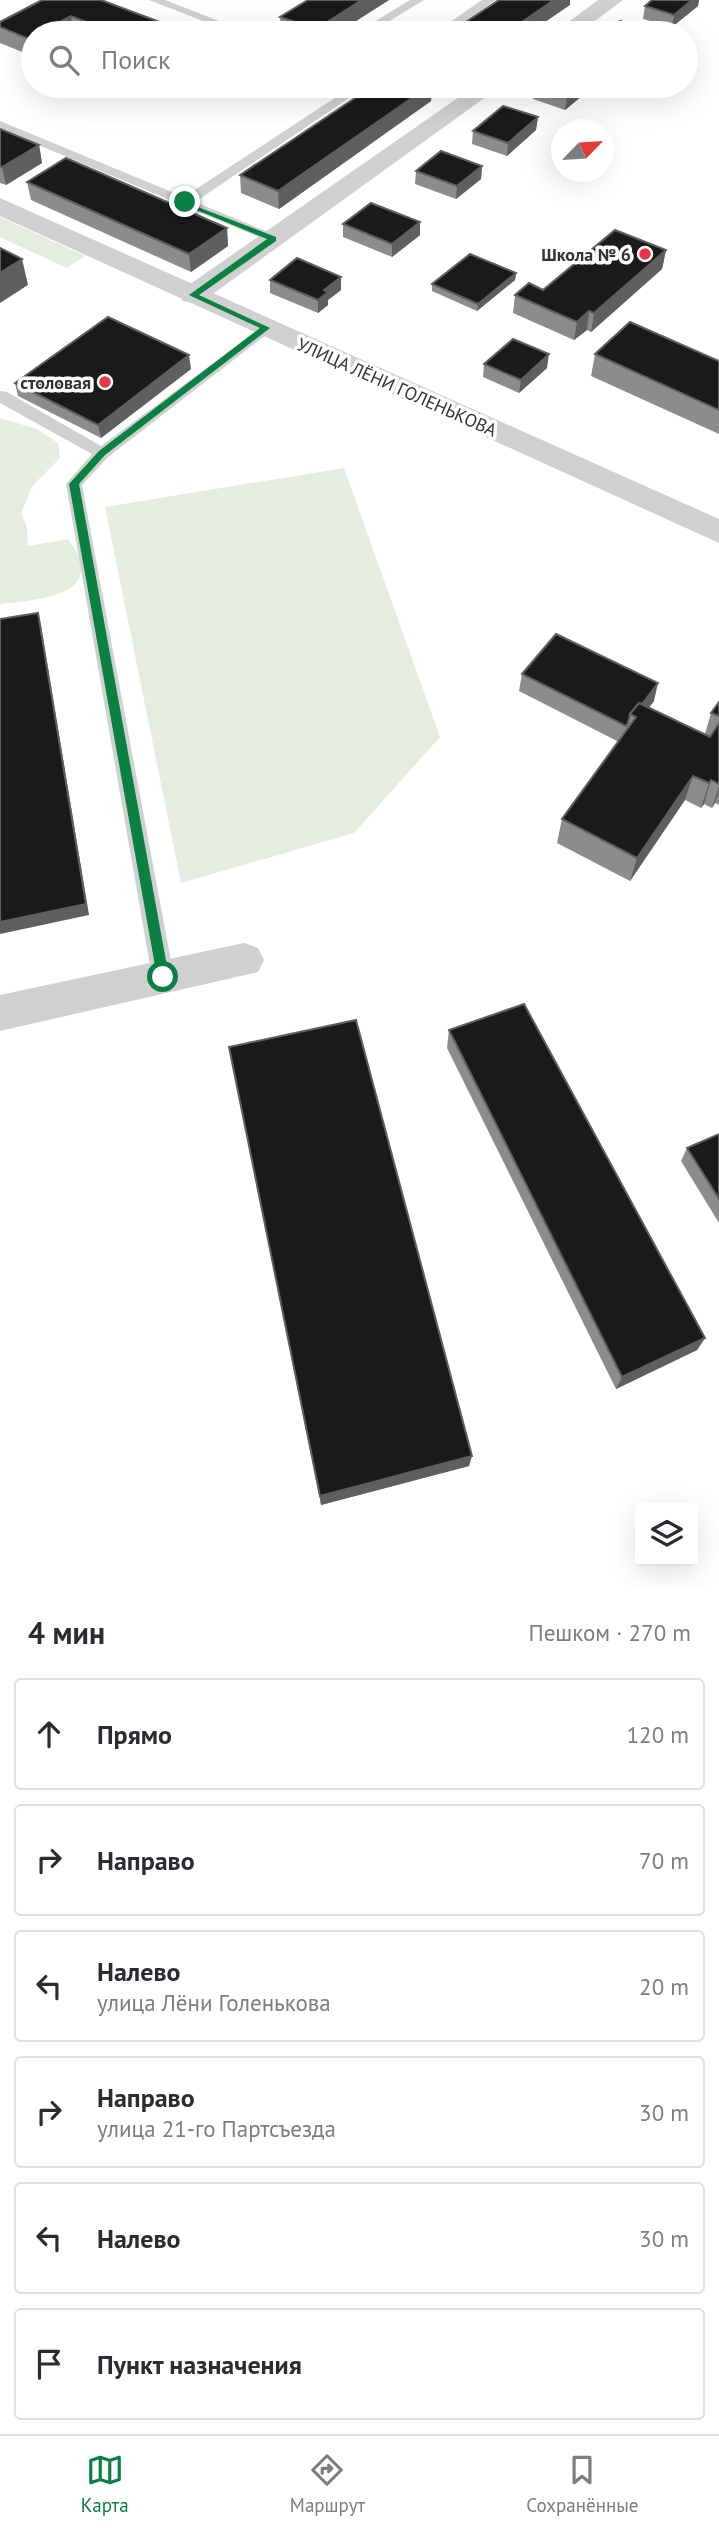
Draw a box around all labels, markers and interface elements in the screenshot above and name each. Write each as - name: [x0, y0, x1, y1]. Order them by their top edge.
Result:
- search box: [21, 21, 698, 98]
- icon: search: [45, 41, 83, 79]
- text: Поиск: [101, 43, 170, 76]
- north arrow: [551, 119, 614, 182]
- route end: [169, 186, 200, 217]
- place label: Школа № 6: [541, 243, 631, 266]
- marker: Школа № 6: [637, 246, 653, 262]
- street label: УЛИЦА ЛЁНИ ГОЛЕНЬКОВА: [293, 332, 501, 442]
- place label: столовая: [20, 371, 91, 394]
- marker: столовая: [97, 374, 113, 390]
- route start: [147, 961, 178, 992]
- map controls: [635, 1503, 698, 1566]
- button: layers: [635, 1503, 698, 1566]
- text: 4 мин: [28, 1613, 105, 1652]
- text: Пешком · 270 m: [528, 1618, 691, 1647]
- icon: ahead: [30, 1715, 68, 1753]
- text: Прямо: [97, 1718, 172, 1751]
- text: 120 m: [627, 1720, 689, 1749]
- icon: right: [30, 1841, 68, 1879]
- text: Направо: [97, 1844, 195, 1877]
- text: 70 m: [639, 1846, 689, 1875]
- text: Налево: [97, 1955, 181, 1988]
- icon: left: [30, 1967, 68, 2005]
- text: 20 m: [639, 1972, 689, 2001]
- text: улица Лёни Голенькова: [97, 1988, 331, 2017]
- text: Направо: [97, 2081, 195, 2114]
- icon: right: [30, 2093, 68, 2131]
- text: 30 m: [639, 2098, 689, 2127]
- text: улица 21-го Партсъезда: [97, 2114, 336, 2143]
- icon: left: [30, 2219, 68, 2257]
- text: Налево: [97, 2222, 181, 2255]
- text: 30 m: [639, 2224, 689, 2253]
- icon: arrive: [30, 2345, 68, 2383]
- text: Пункт назначения: [97, 2348, 302, 2381]
- tab: Карта: [81, 2451, 129, 2517]
- tab: Маршрут: [290, 2451, 365, 2517]
- tab: Сохранённые: [526, 2451, 638, 2517]

